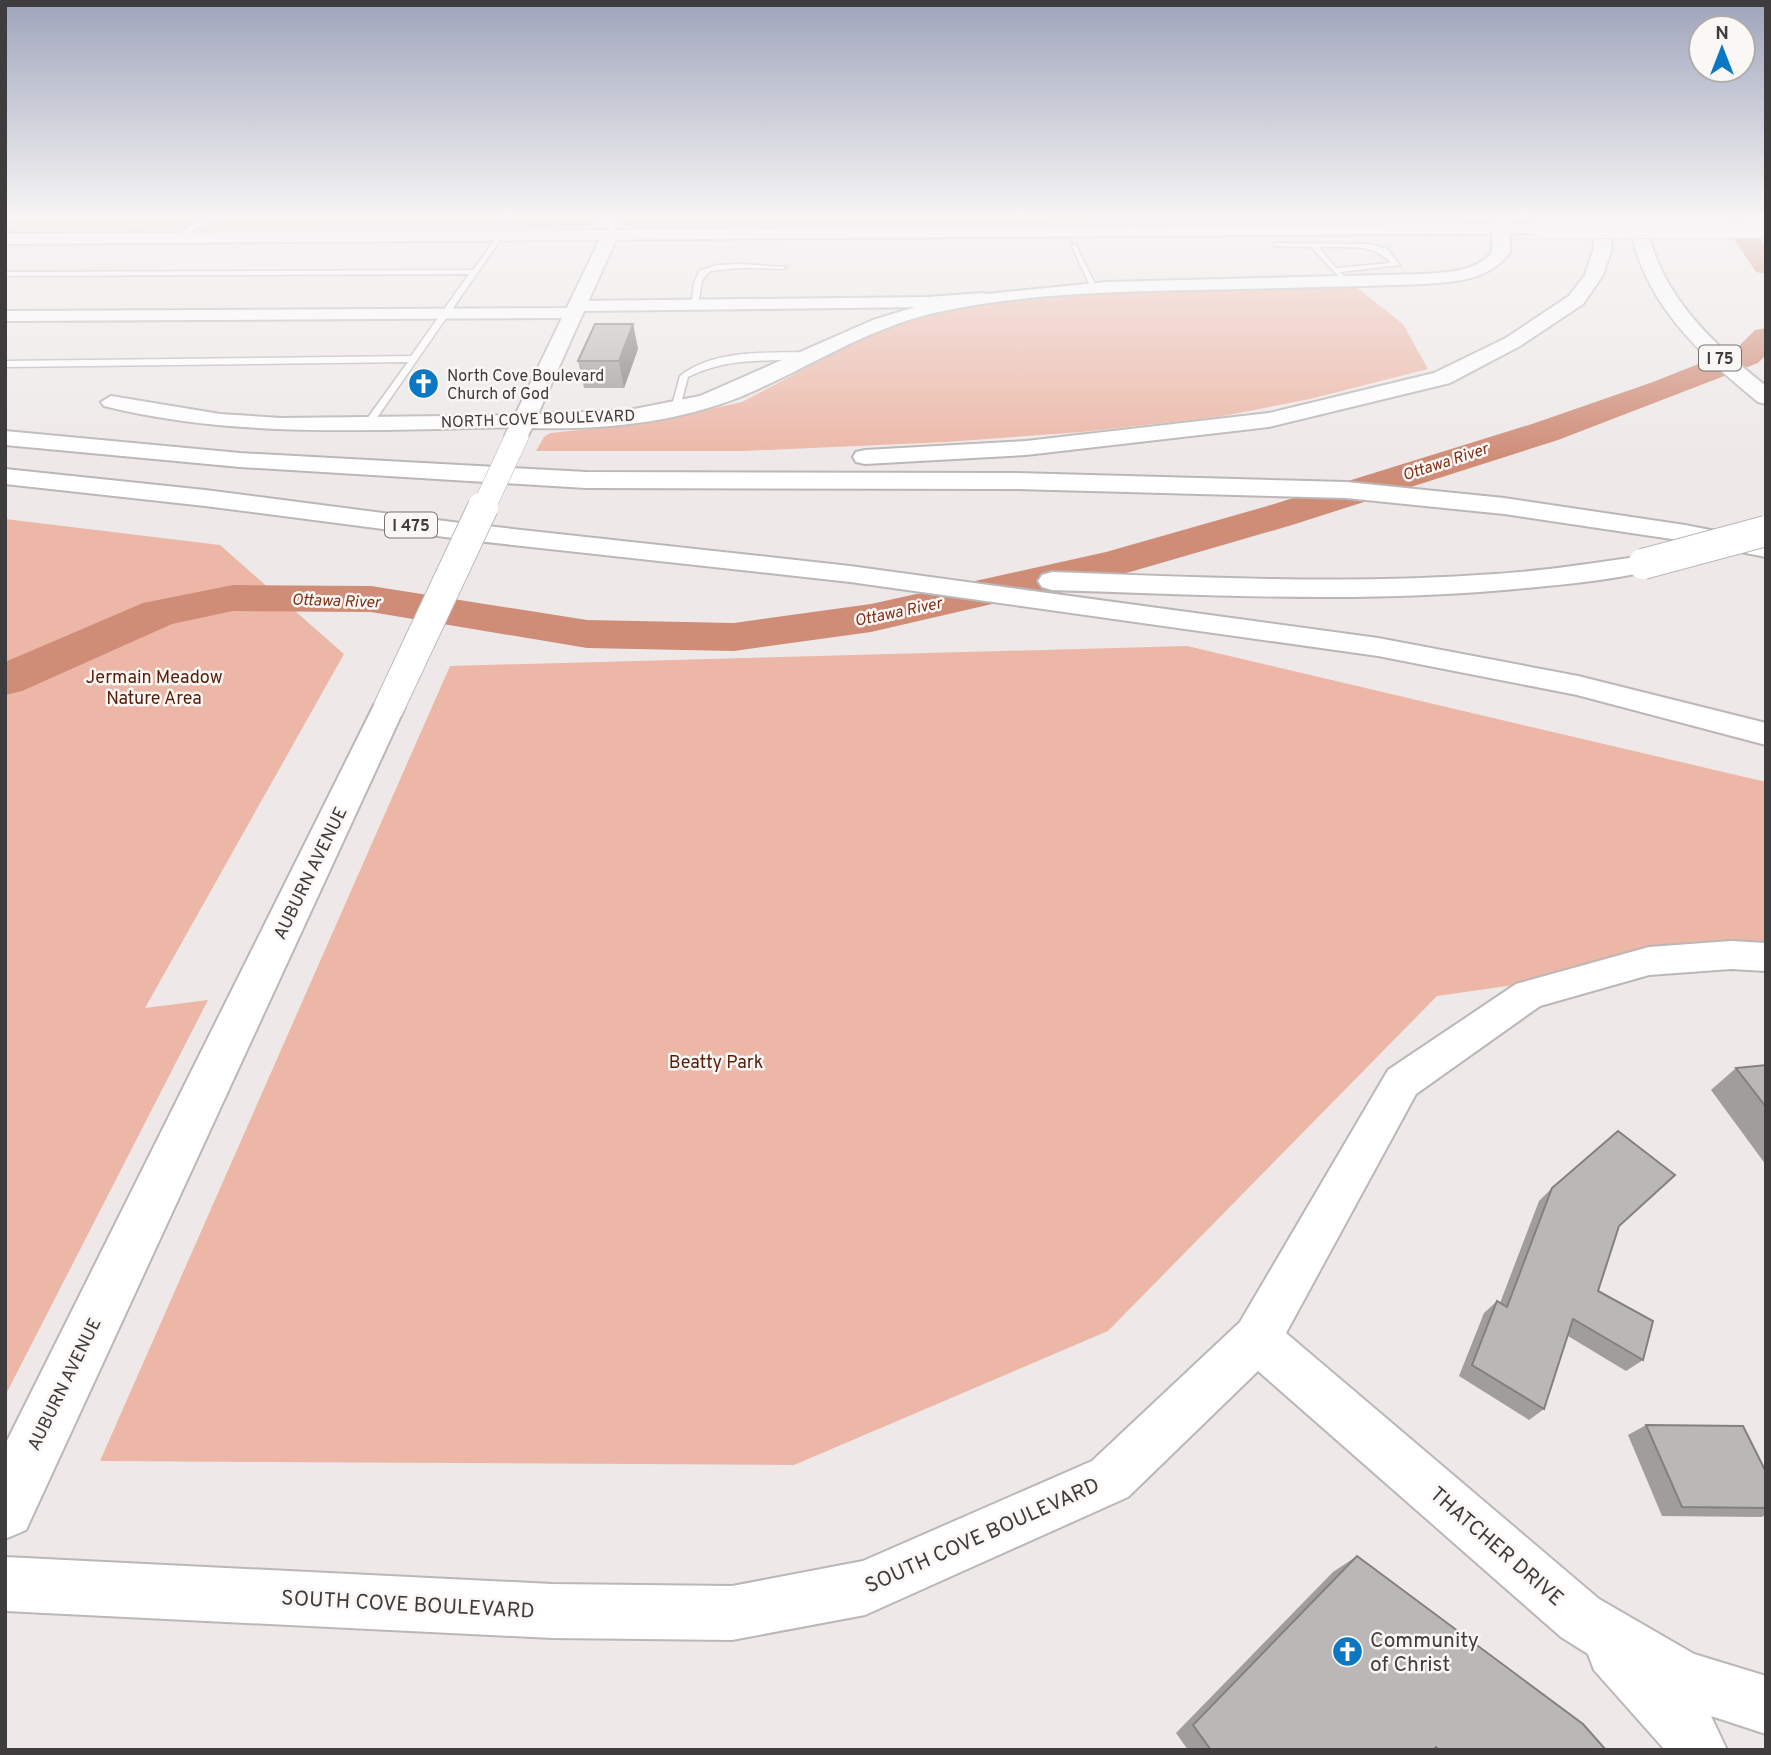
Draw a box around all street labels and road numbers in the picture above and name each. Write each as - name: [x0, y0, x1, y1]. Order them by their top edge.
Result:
- road number: I 75: [1699, 346, 1741, 370]
- street label: NORTH COVE BOULEVARD: [441, 407, 636, 433]
- road number: I 475: [385, 512, 437, 538]
- street label: AUBURN AVENUE: [269, 804, 353, 944]
- street label: AUBURN AVENUE: [23, 1315, 107, 1455]
- street label: SOUTH COVE BOULEVARD: [861, 1472, 1104, 1600]
- street label: THATCHER DRIVE: [1423, 1482, 1569, 1613]
- street label: SOUTH COVE BOULEVARD: [280, 1585, 535, 1626]

